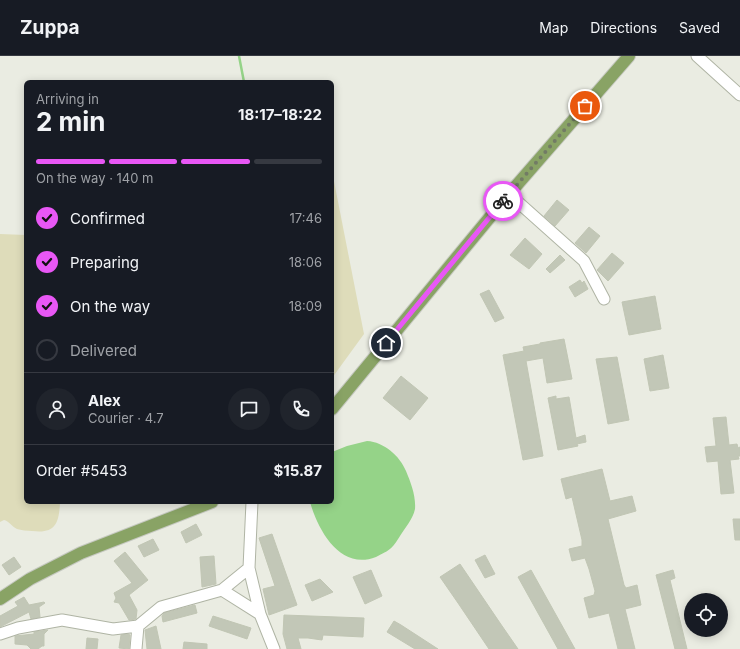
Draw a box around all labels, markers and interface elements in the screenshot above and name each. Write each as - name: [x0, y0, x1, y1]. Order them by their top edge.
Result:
- text: Zuppa: [20, 16, 80, 39]
- text: Map: [539, 19, 568, 36]
- text: Directions: [590, 19, 657, 36]
- text: Saved: [679, 19, 720, 36]
- pin: [568, 89, 602, 123]
- text: Arriving in: [36, 91, 99, 107]
- icon: bag: [574, 95, 596, 117]
- text: 18:17–18:22: [238, 105, 322, 124]
- text: 2 min: [36, 106, 106, 137]
- text: On the way · 140 m: [36, 170, 154, 186]
- courier: [483, 181, 523, 221]
- icon: bike: [492, 190, 514, 212]
- icon: check: [36, 207, 58, 229]
- text: Confirmed: [70, 209, 145, 228]
- text: 17:46: [290, 210, 322, 226]
- icon: check: [36, 251, 58, 273]
- text: Preparing: [70, 253, 139, 272]
- text: 18:06: [289, 254, 322, 270]
- icon: check: [36, 295, 58, 317]
- text: On the way: [70, 297, 150, 316]
- text: 18:09: [289, 298, 322, 314]
- pin: [369, 326, 403, 360]
- icon: home: [375, 332, 397, 354]
- text: Delivered: [70, 341, 137, 360]
- button: person: [36, 388, 78, 430]
- button: chat: [228, 388, 270, 430]
- button: phone: [280, 388, 322, 430]
- text: Alex: [88, 391, 121, 410]
- text: Courier · 4.7: [88, 410, 164, 426]
- text: Order #5453: [36, 461, 127, 480]
- text: $15.87: [273, 461, 322, 480]
- map controls: [684, 593, 728, 637]
- button: locate: [684, 593, 728, 637]

